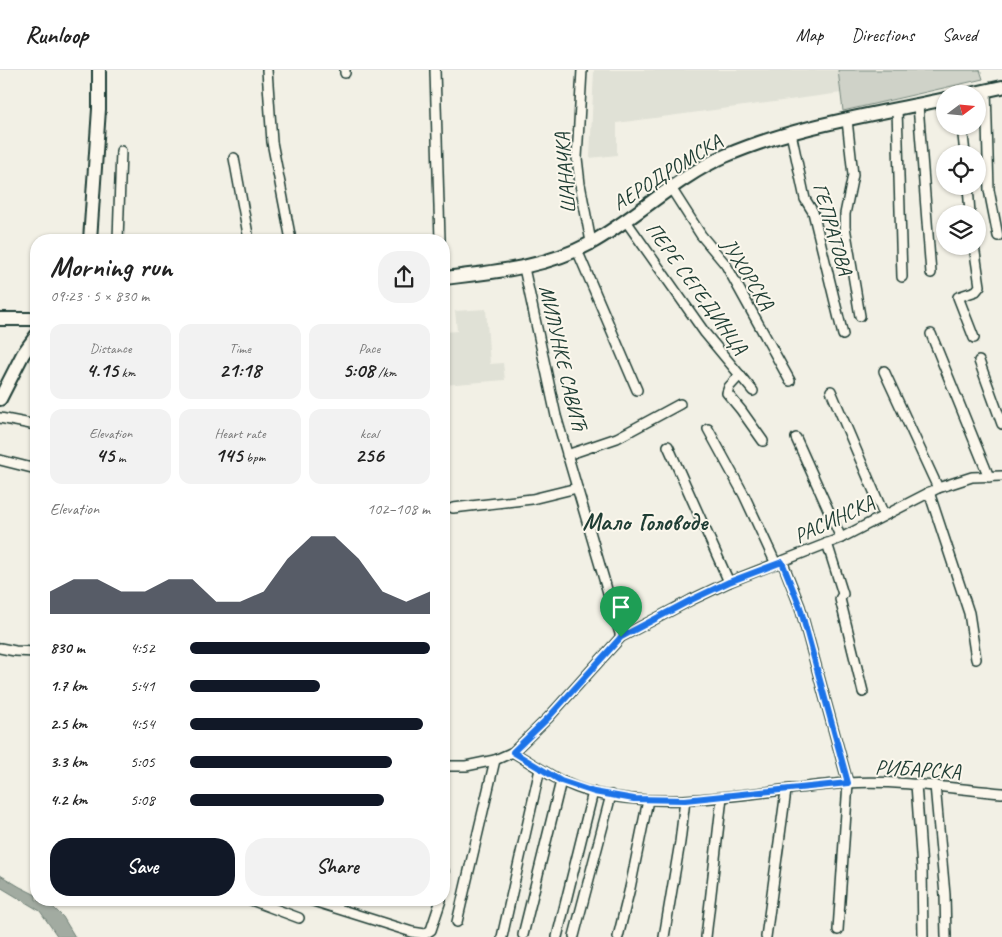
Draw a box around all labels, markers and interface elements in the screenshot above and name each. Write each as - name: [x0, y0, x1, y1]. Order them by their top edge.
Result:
- text: Runloop: [25, 20, 88, 50]
- text: Map: [796, 24, 823, 46]
- text: Directions: [851, 24, 914, 46]
- text: Saved: [942, 24, 977, 46]
- north arrow: [936, 85, 986, 135]
- map controls: [936, 85, 986, 255]
- street label: АЕРОДРОМСКА: [607, 128, 727, 216]
- street label: ШАНАЧКА: [548, 131, 582, 215]
- button: locate: [936, 145, 986, 195]
- street label: ГЕПРАТОВА: [808, 180, 859, 279]
- button: layers: [936, 205, 986, 255]
- street label: ПЕРЕ СЕГЕДИНЦА: [640, 217, 754, 360]
- street label: ЈУХОРСКА: [715, 232, 780, 315]
- text: Morning run: [50, 249, 172, 284]
- button: share: [378, 251, 430, 303]
- street label: МИЛУНКЕ САВИЋ: [534, 283, 593, 435]
- text: 09:23 · 5 × 830 m: [50, 286, 149, 306]
- text: Distance: [90, 340, 132, 357]
- text: Time: [229, 340, 251, 357]
- text: Pace: [359, 340, 380, 357]
- text: 4.15: [86, 357, 118, 383]
- text: 21:18: [219, 357, 261, 383]
- text: 5:08: [342, 357, 375, 383]
- text: km: [118, 364, 135, 381]
- text: /km: [375, 364, 396, 381]
- text: Elevation: [89, 425, 132, 442]
- text: Heart rate: [214, 425, 266, 442]
- text: kcal: [360, 425, 379, 442]
- text: 45: [96, 442, 114, 468]
- text: 145: [215, 442, 243, 468]
- text: 256: [355, 442, 384, 468]
- text: m: [114, 449, 126, 466]
- text: bpm: [243, 449, 265, 466]
- street label: РАСИНСКА: [790, 489, 879, 549]
- text: Elevation: [50, 499, 99, 519]
- text: 102–108 m: [367, 499, 430, 519]
- district label: Мало Головоде: [583, 507, 709, 537]
- pin: [600, 586, 642, 637]
- icon: arrive: [607, 593, 635, 621]
- text: 830 m: [50, 638, 85, 658]
- text: 4:52: [130, 638, 155, 658]
- text: 1.7 km: [50, 676, 87, 696]
- text: 5:41: [130, 676, 155, 696]
- text: 2.5 km: [50, 714, 87, 734]
- text: 4:54: [130, 714, 155, 734]
- text: 3.3 km: [50, 752, 87, 772]
- text: 5:05: [130, 752, 155, 772]
- street label: РИБАРСКА: [875, 754, 962, 784]
- text: 4.2 km: [50, 790, 87, 810]
- text: 5:08: [130, 790, 155, 810]
- button: Save: [50, 838, 235, 896]
- button: Share: [245, 838, 430, 896]

